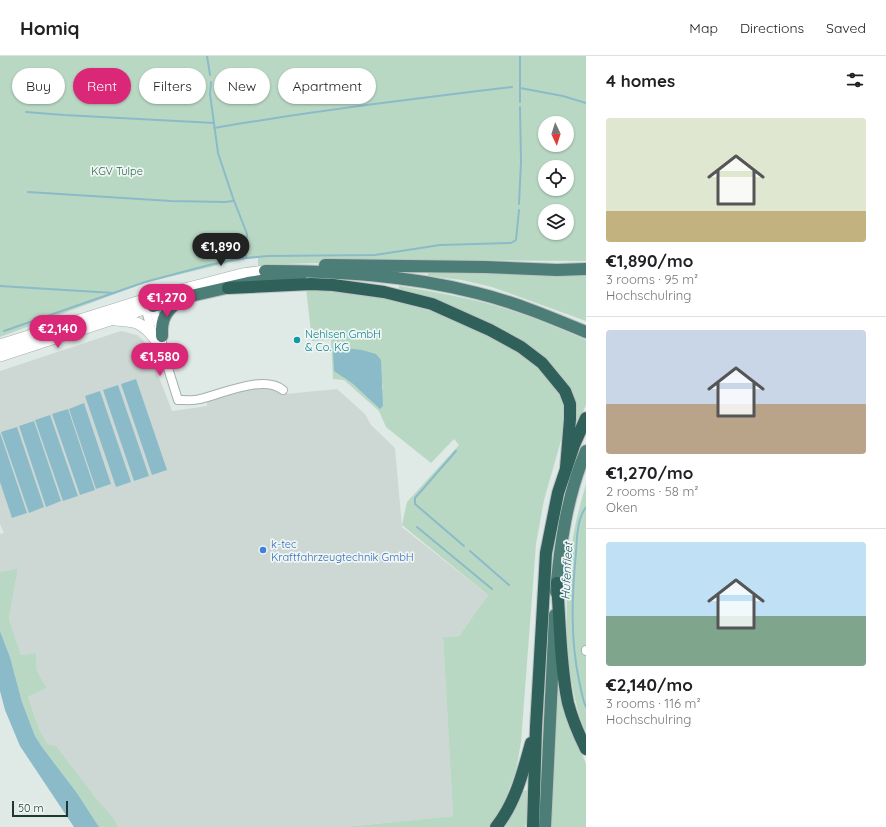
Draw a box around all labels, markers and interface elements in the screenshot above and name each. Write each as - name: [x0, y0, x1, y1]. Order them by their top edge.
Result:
- text: Homiq: [20, 16, 79, 40]
- text: Map: [689, 19, 718, 37]
- text: Directions: [740, 19, 804, 37]
- text: Saved: [826, 19, 866, 37]
- chip: Buy: [12, 68, 65, 104]
- chip: Rent: [73, 68, 131, 104]
- chip: Filters: [139, 68, 206, 104]
- chip: New: [214, 68, 270, 104]
- chip: Apartment: [278, 68, 376, 104]
- icon: filters: [844, 69, 866, 91]
- text: 4 homes: [606, 70, 675, 91]
- north arrow: [538, 116, 574, 152]
- map controls: [538, 116, 574, 240]
- icon: home: [700, 144, 772, 216]
- button: locate: [538, 160, 574, 196]
- park label: KGV Tulpe: [91, 164, 143, 178]
- button: layers: [538, 204, 574, 240]
- pin: €1,890: [188, 233, 254, 267]
- text: €1,890: [201, 238, 241, 254]
- text: €1,890/mo: [606, 250, 693, 271]
- text: 3 rooms · 95 m²: [606, 271, 698, 287]
- pin: €1,270: [134, 284, 200, 318]
- text: Hochschulring: [606, 287, 691, 303]
- text: €1,270: [147, 289, 187, 305]
- pin: €2,140: [25, 315, 91, 349]
- text: €2,140: [39, 320, 77, 336]
- place label: Nehlsen GmbH & Co. KG: [305, 327, 381, 354]
- marker: Nehlsen GmbH & Co. KG: [292, 335, 302, 345]
- pin: €1,580: [127, 343, 193, 377]
- text: €1,580: [140, 348, 180, 364]
- icon: home: [700, 356, 772, 428]
- text: €1,270/mo: [606, 462, 693, 483]
- text: 2 rooms · 58 m²: [606, 483, 698, 499]
- text: Oken: [606, 499, 638, 515]
- place label: k-tec Kraftfahrzeugtechnik GmbH: [271, 537, 414, 564]
- water label: Hufenfleet: [557, 540, 576, 600]
- marker: k-tec Kraftfahrzeugtechnik GmbH: [258, 545, 268, 555]
- icon: home: [700, 568, 772, 640]
- text: €2,140/mo: [606, 674, 693, 695]
- text: 3 rooms · 116 m²: [606, 695, 701, 711]
- text: Hochschulring: [606, 711, 691, 727]
- scale bar: [12, 799, 68, 818]
- text: 50 m: [18, 801, 44, 815]

